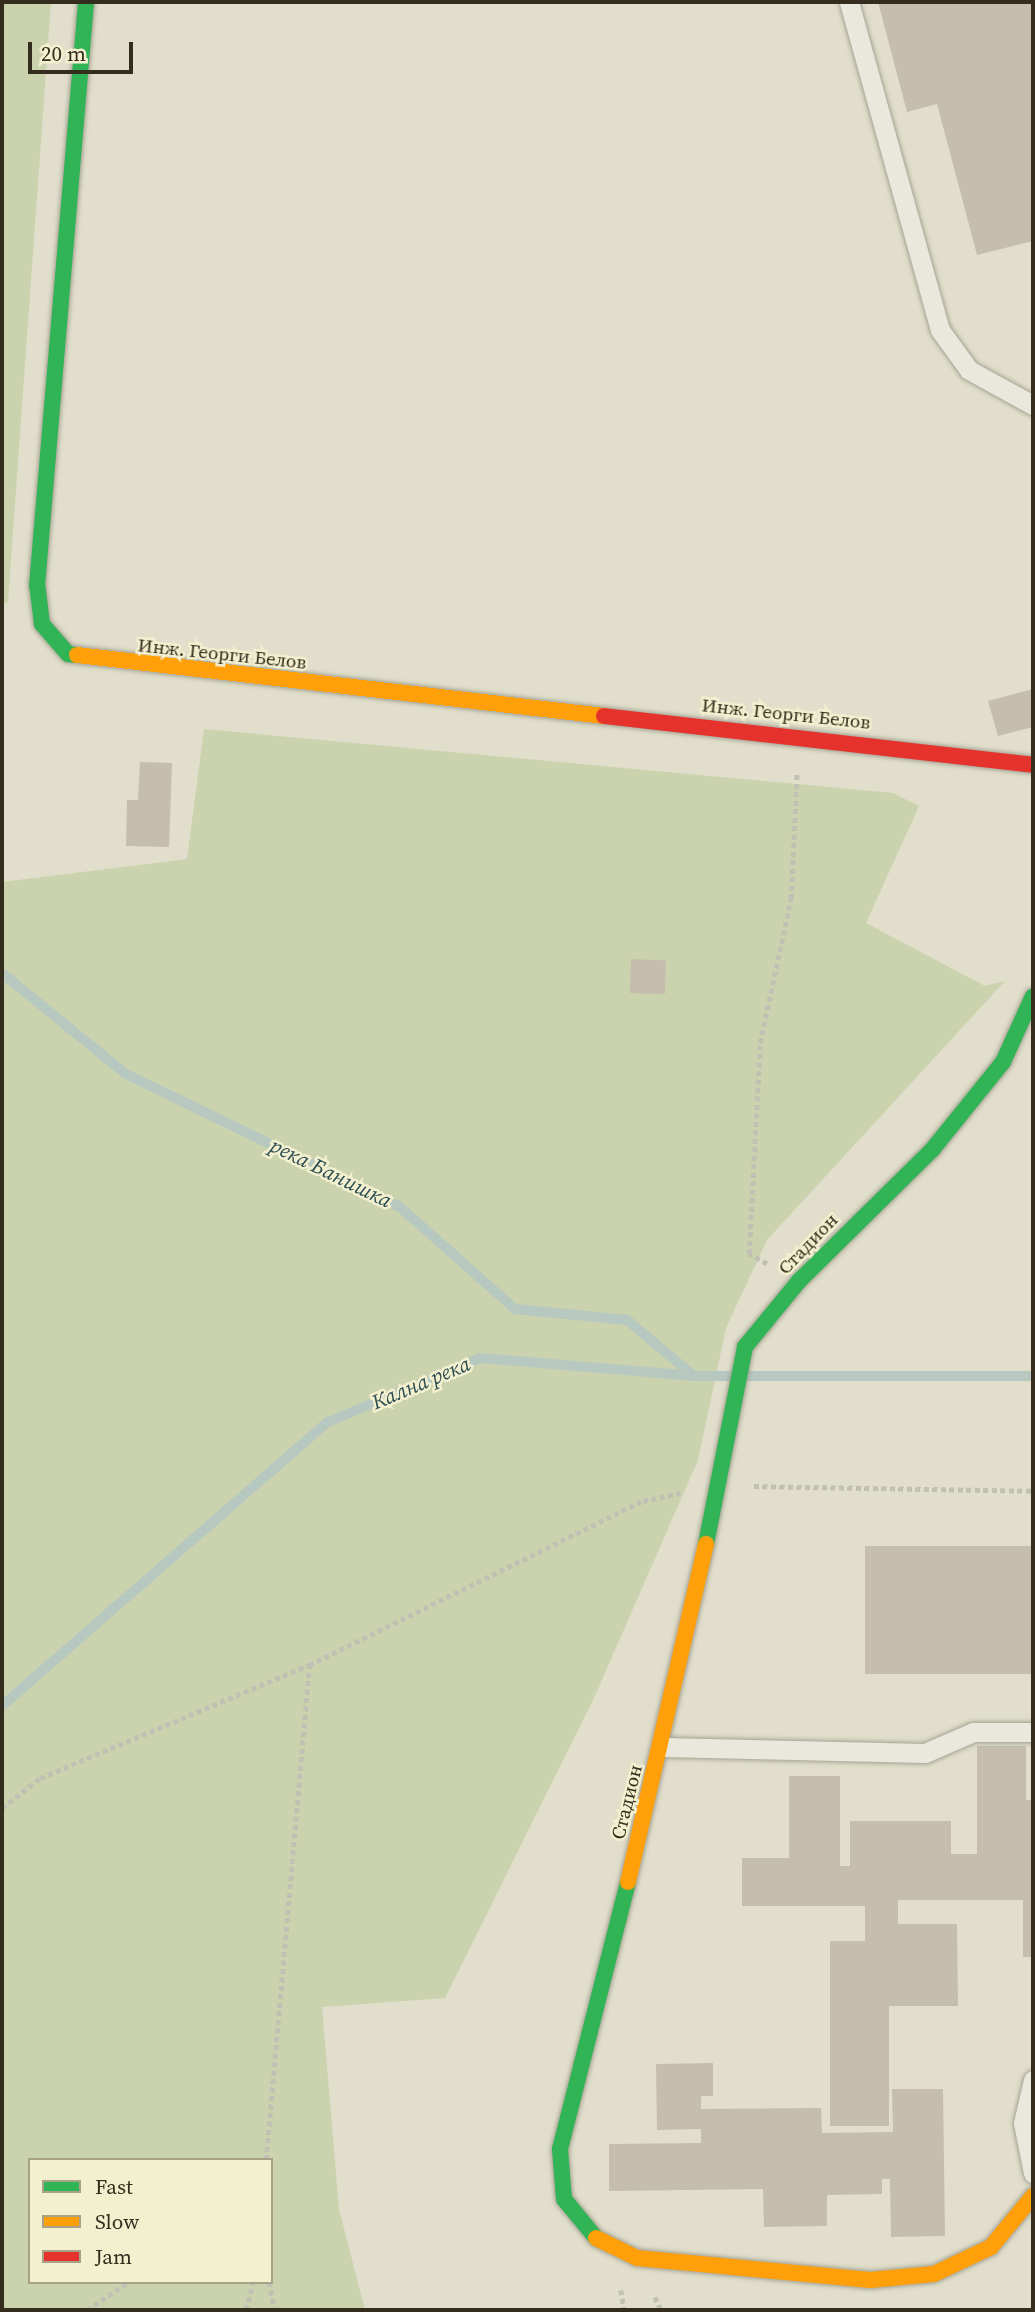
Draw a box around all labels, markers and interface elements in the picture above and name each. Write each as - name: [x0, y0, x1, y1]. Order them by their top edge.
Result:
- scale bar: [32, 28, 136, 72]
- text: 20 m: [41, 39, 86, 68]
- street label: Инж. Георги Белов: [137, 634, 307, 674]
- street label: Инж. Георги Белов: [701, 694, 871, 734]
- water label: река Банишка: [266, 1133, 396, 1213]
- street label: Стадион: [773, 1209, 843, 1279]
- water label: Кална река: [368, 1351, 474, 1415]
- street label: Стадион: [607, 1762, 647, 1842]
- legend: [28, 2158, 273, 2284]
- text: Fast: [95, 2172, 133, 2201]
- text: Slow: [95, 2207, 139, 2236]
- text: Jam: [95, 2242, 132, 2271]

